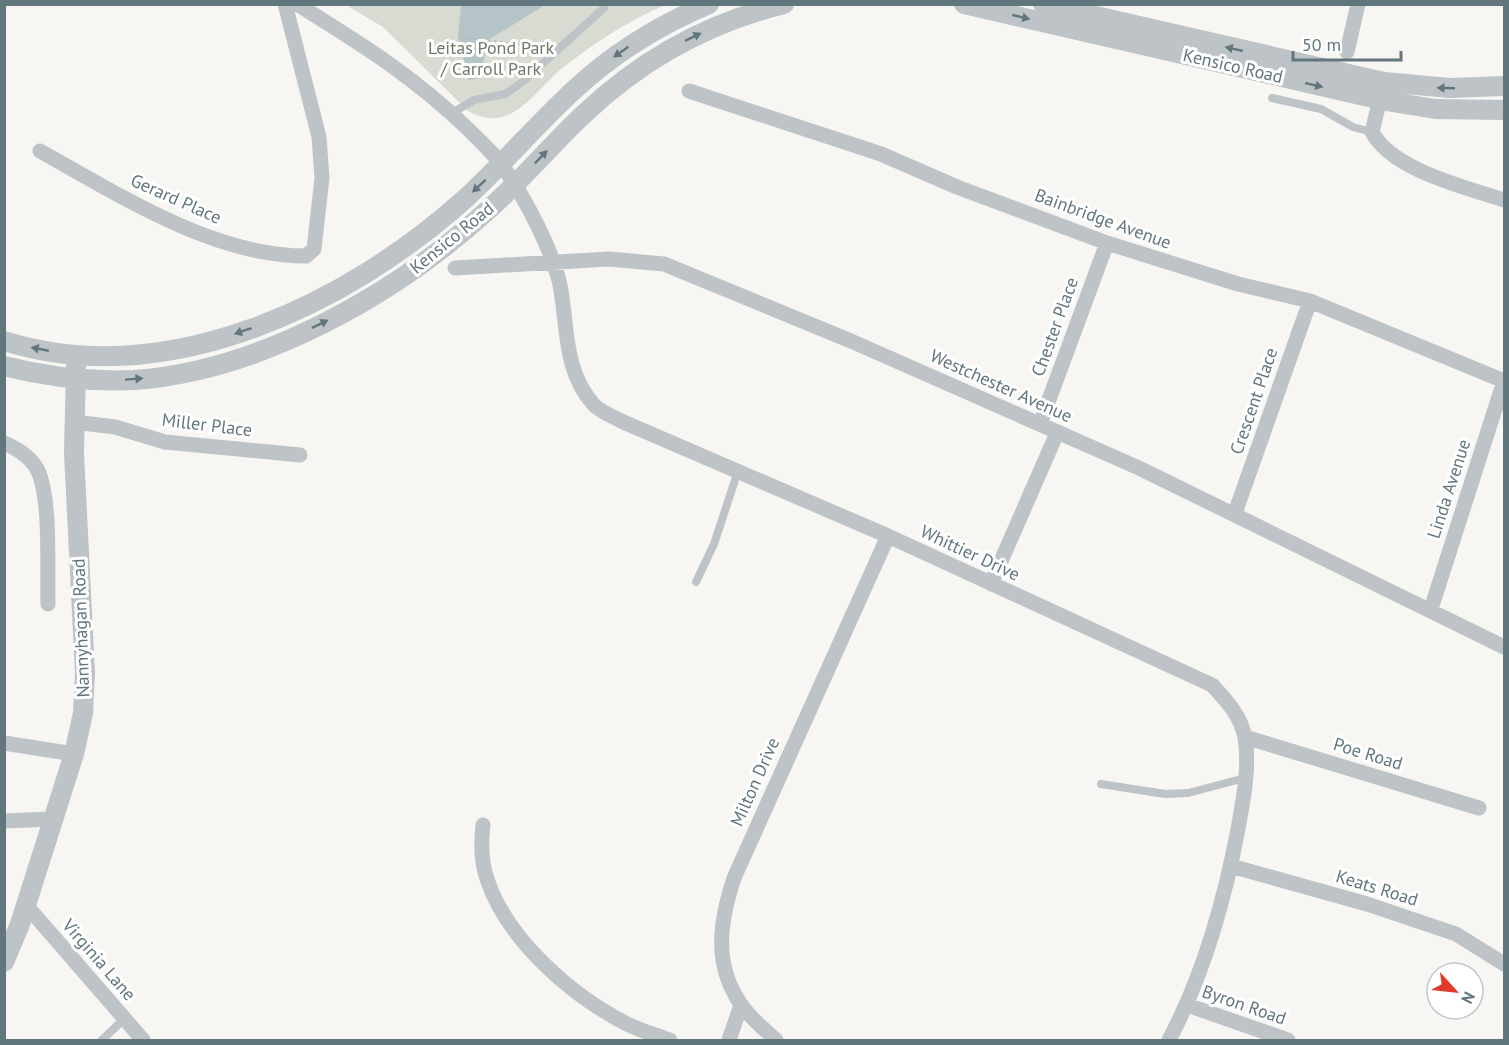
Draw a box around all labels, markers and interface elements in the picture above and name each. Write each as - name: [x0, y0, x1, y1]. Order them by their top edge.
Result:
- one-way arrow: [1012, 13, 1030, 23]
- scale bar: [1293, 24, 1401, 62]
- one-way arrow: [684, 32, 701, 41]
- text: 50 m: [1302, 33, 1341, 56]
- park label: Leitas Pond Park / Carroll Park: [428, 36, 554, 80]
- street label: Kensico Road: [1181, 43, 1285, 88]
- one-way arrow: [1225, 43, 1243, 53]
- one-way arrow: [613, 46, 629, 58]
- one-way arrow: [1304, 80, 1323, 90]
- one-way arrow: [1437, 83, 1456, 92]
- one-way arrow: [534, 150, 548, 165]
- street label: Gerard Place: [127, 168, 225, 229]
- one-way arrow: [472, 178, 486, 192]
- street label: Bainbridge Avenue: [1032, 183, 1175, 254]
- street label: Kensico Road: [405, 197, 498, 279]
- street label: Chester Place: [1026, 274, 1083, 380]
- one-way arrow: [311, 320, 328, 329]
- one-way arrow: [234, 326, 252, 336]
- one-way arrow: [30, 344, 49, 353]
- street label: Westchester Avenue: [927, 344, 1076, 427]
- street label: Crescent Place: [1225, 344, 1283, 457]
- one-way arrow: [124, 375, 143, 384]
- street label: Miller Place: [161, 408, 253, 441]
- street label: Linda Avenue: [1422, 436, 1475, 541]
- street label: Whittier Drive: [917, 520, 1024, 586]
- street label: Nannyhagan Road: [67, 558, 94, 698]
- street label: Poe Road: [1331, 732, 1406, 775]
- street label: Milton Drive: [725, 734, 784, 830]
- street label: Keats Road: [1333, 864, 1421, 911]
- street label: Virginia Lane: [57, 913, 141, 1005]
- north arrow: [1425, 961, 1485, 1021]
- street label: Byron Road: [1199, 979, 1289, 1030]
- text: N: [1457, 989, 1480, 1007]

